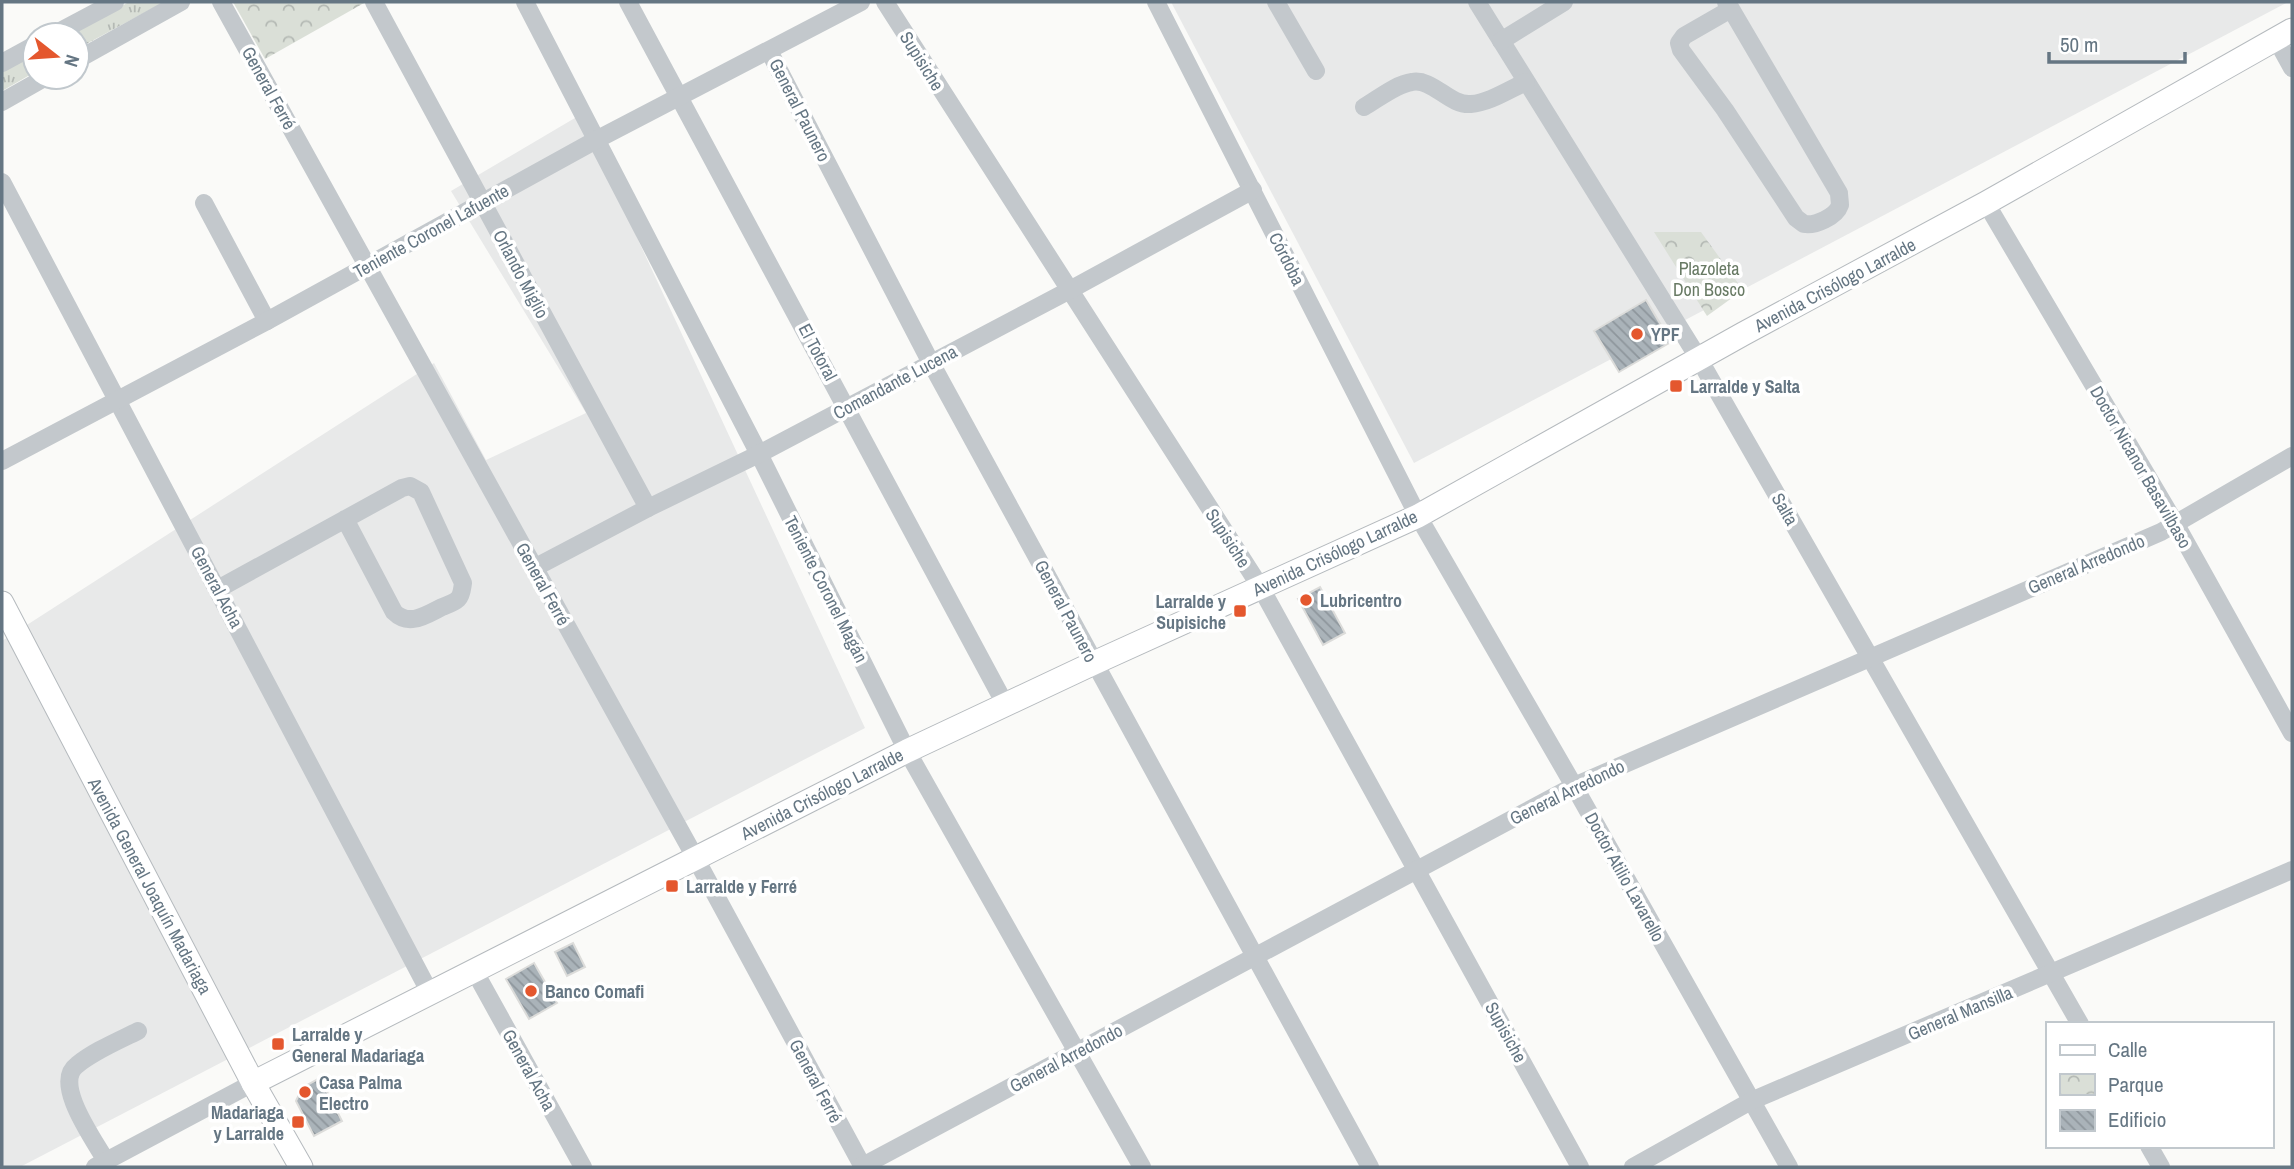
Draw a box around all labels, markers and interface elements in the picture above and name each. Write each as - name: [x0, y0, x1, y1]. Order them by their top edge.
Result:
- north arrow: [21, 21, 91, 91]
- scale bar: [2049, 21, 2186, 65]
- street label: Supisiche: [894, 27, 950, 95]
- text: 50 m: [2060, 30, 2098, 59]
- street label: General Ferré: [236, 42, 302, 134]
- text: N: [58, 52, 86, 70]
- street label: General Paunero: [763, 54, 837, 166]
- street label: Teniente Coronel Lafuente: [349, 178, 513, 284]
- street label: Orlando Miglio: [487, 225, 555, 323]
- street label: Córdoba: [1263, 228, 1311, 290]
- street label: Avenida Crisólogo Larralde: [1749, 232, 1920, 339]
- park label: Plazoleta Don Bosco: [1673, 256, 1745, 302]
- street label: El Totoral: [793, 319, 843, 385]
- place label: YPF: [1651, 322, 1680, 347]
- marker: YPF: [1629, 326, 1645, 342]
- street label: Comandante Lucena: [829, 339, 961, 425]
- place label: Larralde y Salta: [1690, 374, 1801, 399]
- marker: Larralde y Salta: [1668, 378, 1684, 394]
- street label: Doctor Nicanor Basavilbaso: [2084, 381, 2198, 553]
- street label: Salta: [1766, 488, 1804, 530]
- street label: Supisiche: [1200, 504, 1256, 572]
- street label: Avenida Crisólogo Larralde: [1247, 504, 1422, 603]
- street label: Teniente Coronel Magán: [778, 511, 874, 667]
- street label: General Arredondo: [2024, 528, 2148, 600]
- street label: General Ferré: [510, 538, 576, 630]
- street label: General Acha: [185, 542, 249, 632]
- street label: General Paunero: [1029, 556, 1103, 666]
- place label: Lubricentro: [1320, 588, 1402, 613]
- place label: Larralde y Supisiche: [1155, 589, 1227, 635]
- marker: Lubricentro: [1298, 592, 1314, 608]
- marker: Larralde y Supisiche: [1232, 603, 1248, 619]
- street label: Avenida Crisólogo Larralde: [735, 742, 908, 846]
- street label: General Arredondo: [1505, 753, 1629, 831]
- street label: Avenida General Joaquín Madariaga: [82, 772, 218, 999]
- street label: Doctor Atilio Lavarello: [1579, 808, 1671, 946]
- place label: Larralde y Ferré: [686, 874, 797, 899]
- marker: Larralde y Ferré: [664, 878, 680, 894]
- place label: Banco Comafi: [545, 979, 644, 1004]
- street label: General Mansilla: [1904, 980, 2016, 1046]
- marker: Banco Comafi: [523, 983, 539, 999]
- street label: Supisiche: [1479, 997, 1533, 1067]
- street label: General Arredondo: [1005, 1018, 1127, 1098]
- place label: Larralde y General Madariaga: [292, 1022, 425, 1068]
- legend: [2046, 1022, 2273, 1148]
- street label: General Acha: [496, 1025, 562, 1115]
- street label: General Ferré: [784, 1035, 848, 1127]
- text: Calle: [2108, 1035, 2147, 1064]
- marker: Larralde y General Madariaga: [270, 1036, 286, 1052]
- place label: Casa Palma Electro: [319, 1070, 403, 1116]
- text: Parque: [2108, 1070, 2164, 1099]
- marker: Casa Palma Electro: [297, 1084, 313, 1100]
- place label: Madariaga y Larralde: [211, 1100, 285, 1146]
- text: Edificio: [2108, 1105, 2166, 1134]
- marker: Madariaga y Larralde: [290, 1114, 306, 1130]

